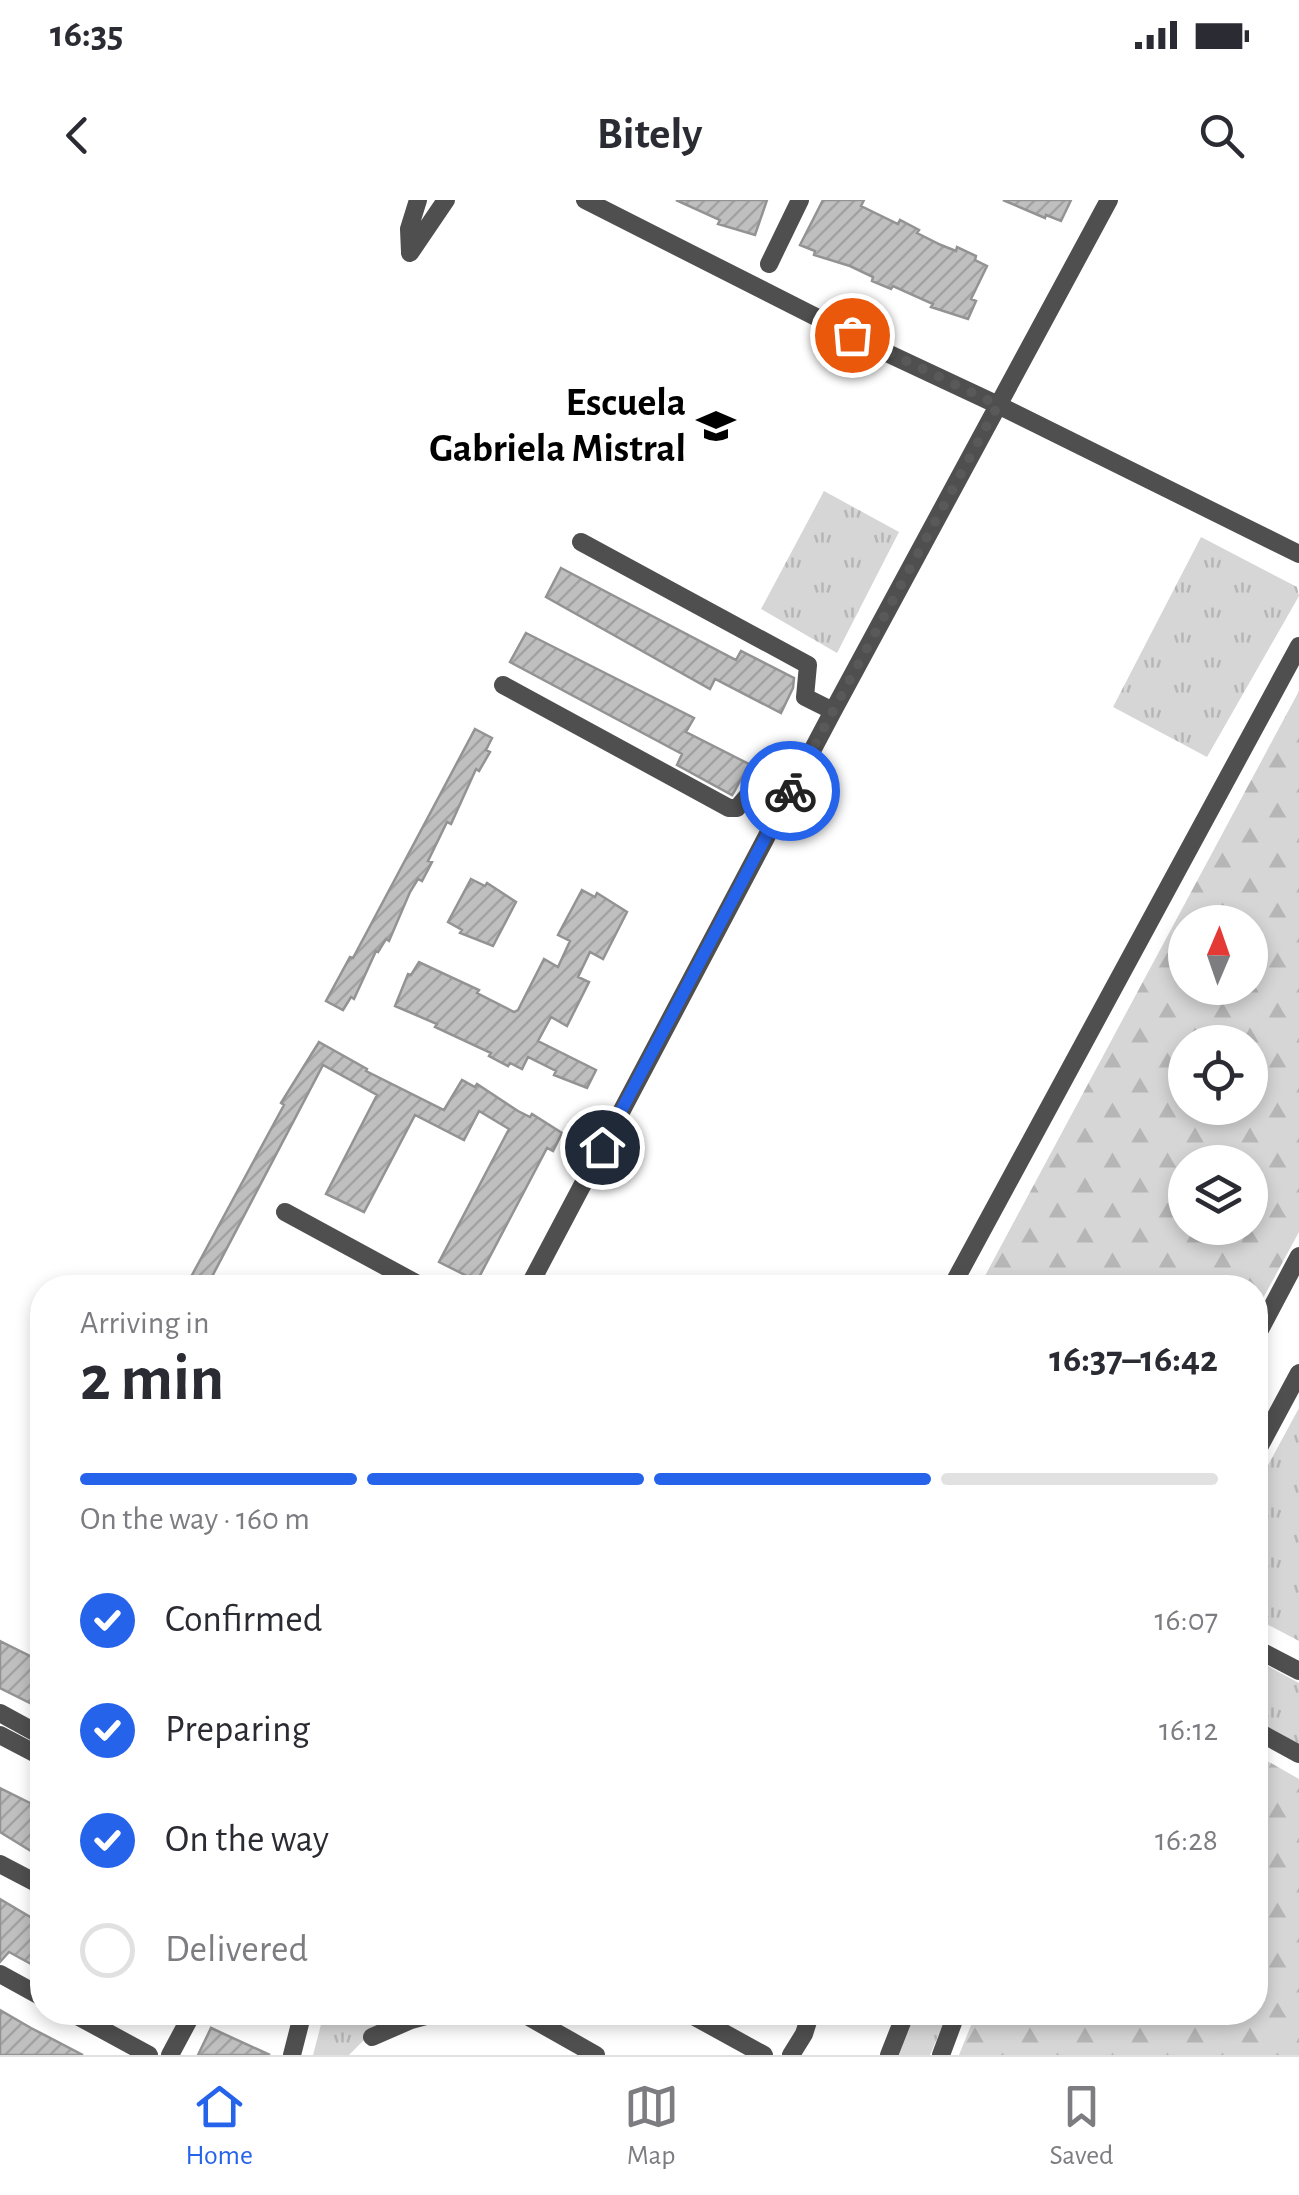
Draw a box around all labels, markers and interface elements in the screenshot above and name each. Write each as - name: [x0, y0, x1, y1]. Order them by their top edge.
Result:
- text: 16:35: [50, 16, 124, 54]
- icon: back: [50, 108, 105, 163]
- icon: search: [1194, 108, 1249, 163]
- text: Bitely: [597, 112, 702, 157]
- pin: [810, 293, 895, 378]
- icon: bag: [825, 308, 880, 363]
- place label: Escuela Gabriela Mistral: [429, 383, 686, 469]
- school or university icon: Escuela Gabriela Mistral: [695, 405, 737, 447]
- courier: [740, 741, 840, 841]
- icon: bike: [763, 764, 818, 819]
- north arrow: [1168, 905, 1268, 1005]
- map controls: [1168, 905, 1268, 1245]
- button: locate: [1168, 1025, 1268, 1125]
- pin: [560, 1105, 645, 1190]
- icon: home: [575, 1120, 630, 1175]
- button: layers: [1168, 1145, 1268, 1245]
- text: Arriving in: [80, 1307, 209, 1339]
- text: 16:37–16:42: [1049, 1341, 1218, 1379]
- text: 2 min: [80, 1347, 224, 1412]
- text: On the way · 160 m: [80, 1503, 310, 1535]
- icon: check: [80, 1593, 135, 1648]
- text: Confirmed: [165, 1601, 322, 1639]
- text: 16:07: [1154, 1604, 1218, 1636]
- icon: check: [80, 1703, 135, 1758]
- text: Preparing: [165, 1711, 310, 1749]
- text: 16:12: [1159, 1714, 1218, 1746]
- icon: check: [80, 1813, 135, 1868]
- text: On the way: [165, 1821, 329, 1859]
- text: 16:28: [1155, 1824, 1218, 1856]
- text: Delivered: [165, 1931, 308, 1969]
- tab: Home: [185, 2079, 253, 2173]
- tab: Map: [624, 2079, 679, 2173]
- tab: Saved: [1049, 2079, 1114, 2173]

